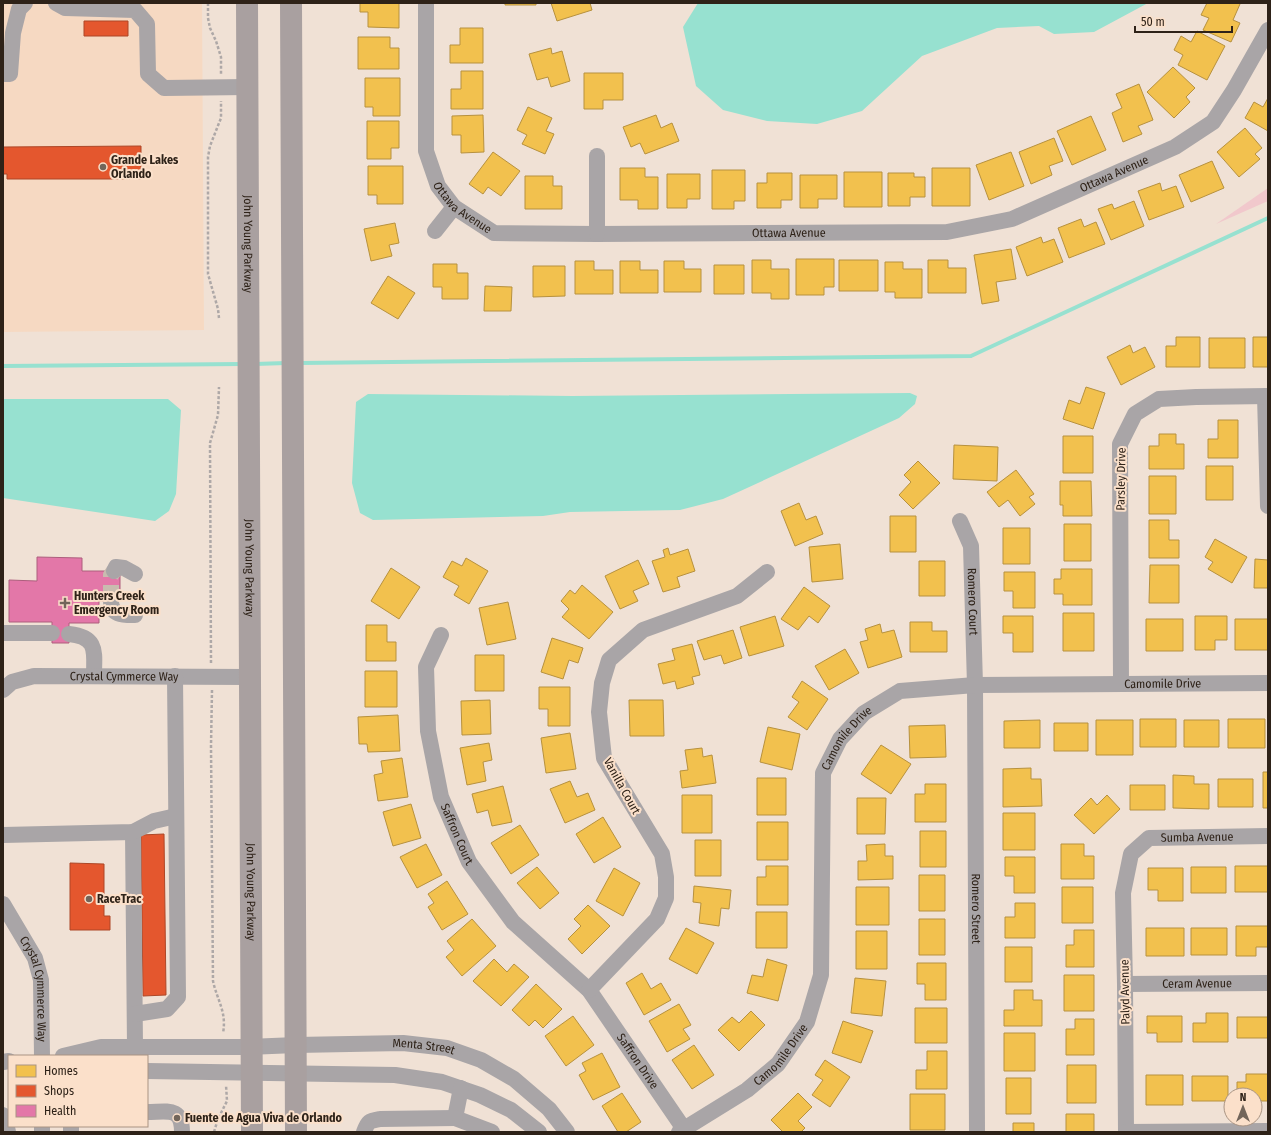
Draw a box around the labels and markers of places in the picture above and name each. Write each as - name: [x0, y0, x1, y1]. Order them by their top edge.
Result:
- place label: Grande Lakes Orlando: [111, 153, 179, 181]
- marker: Grande Lakes Orlando: [98, 162, 108, 172]
- place label: Hunters Creek Emergency Room: [74, 589, 159, 617]
- marker: Hunters Creek Emergency Room: [59, 597, 71, 609]
- place label: RaceTrac: [97, 892, 142, 906]
- marker: RaceTrac: [84, 894, 94, 904]
- place label: Fuente de Agua Viva de Orlando: [185, 1111, 343, 1125]
- marker: Fuente de Agua Viva de Orlando: [172, 1113, 182, 1123]

